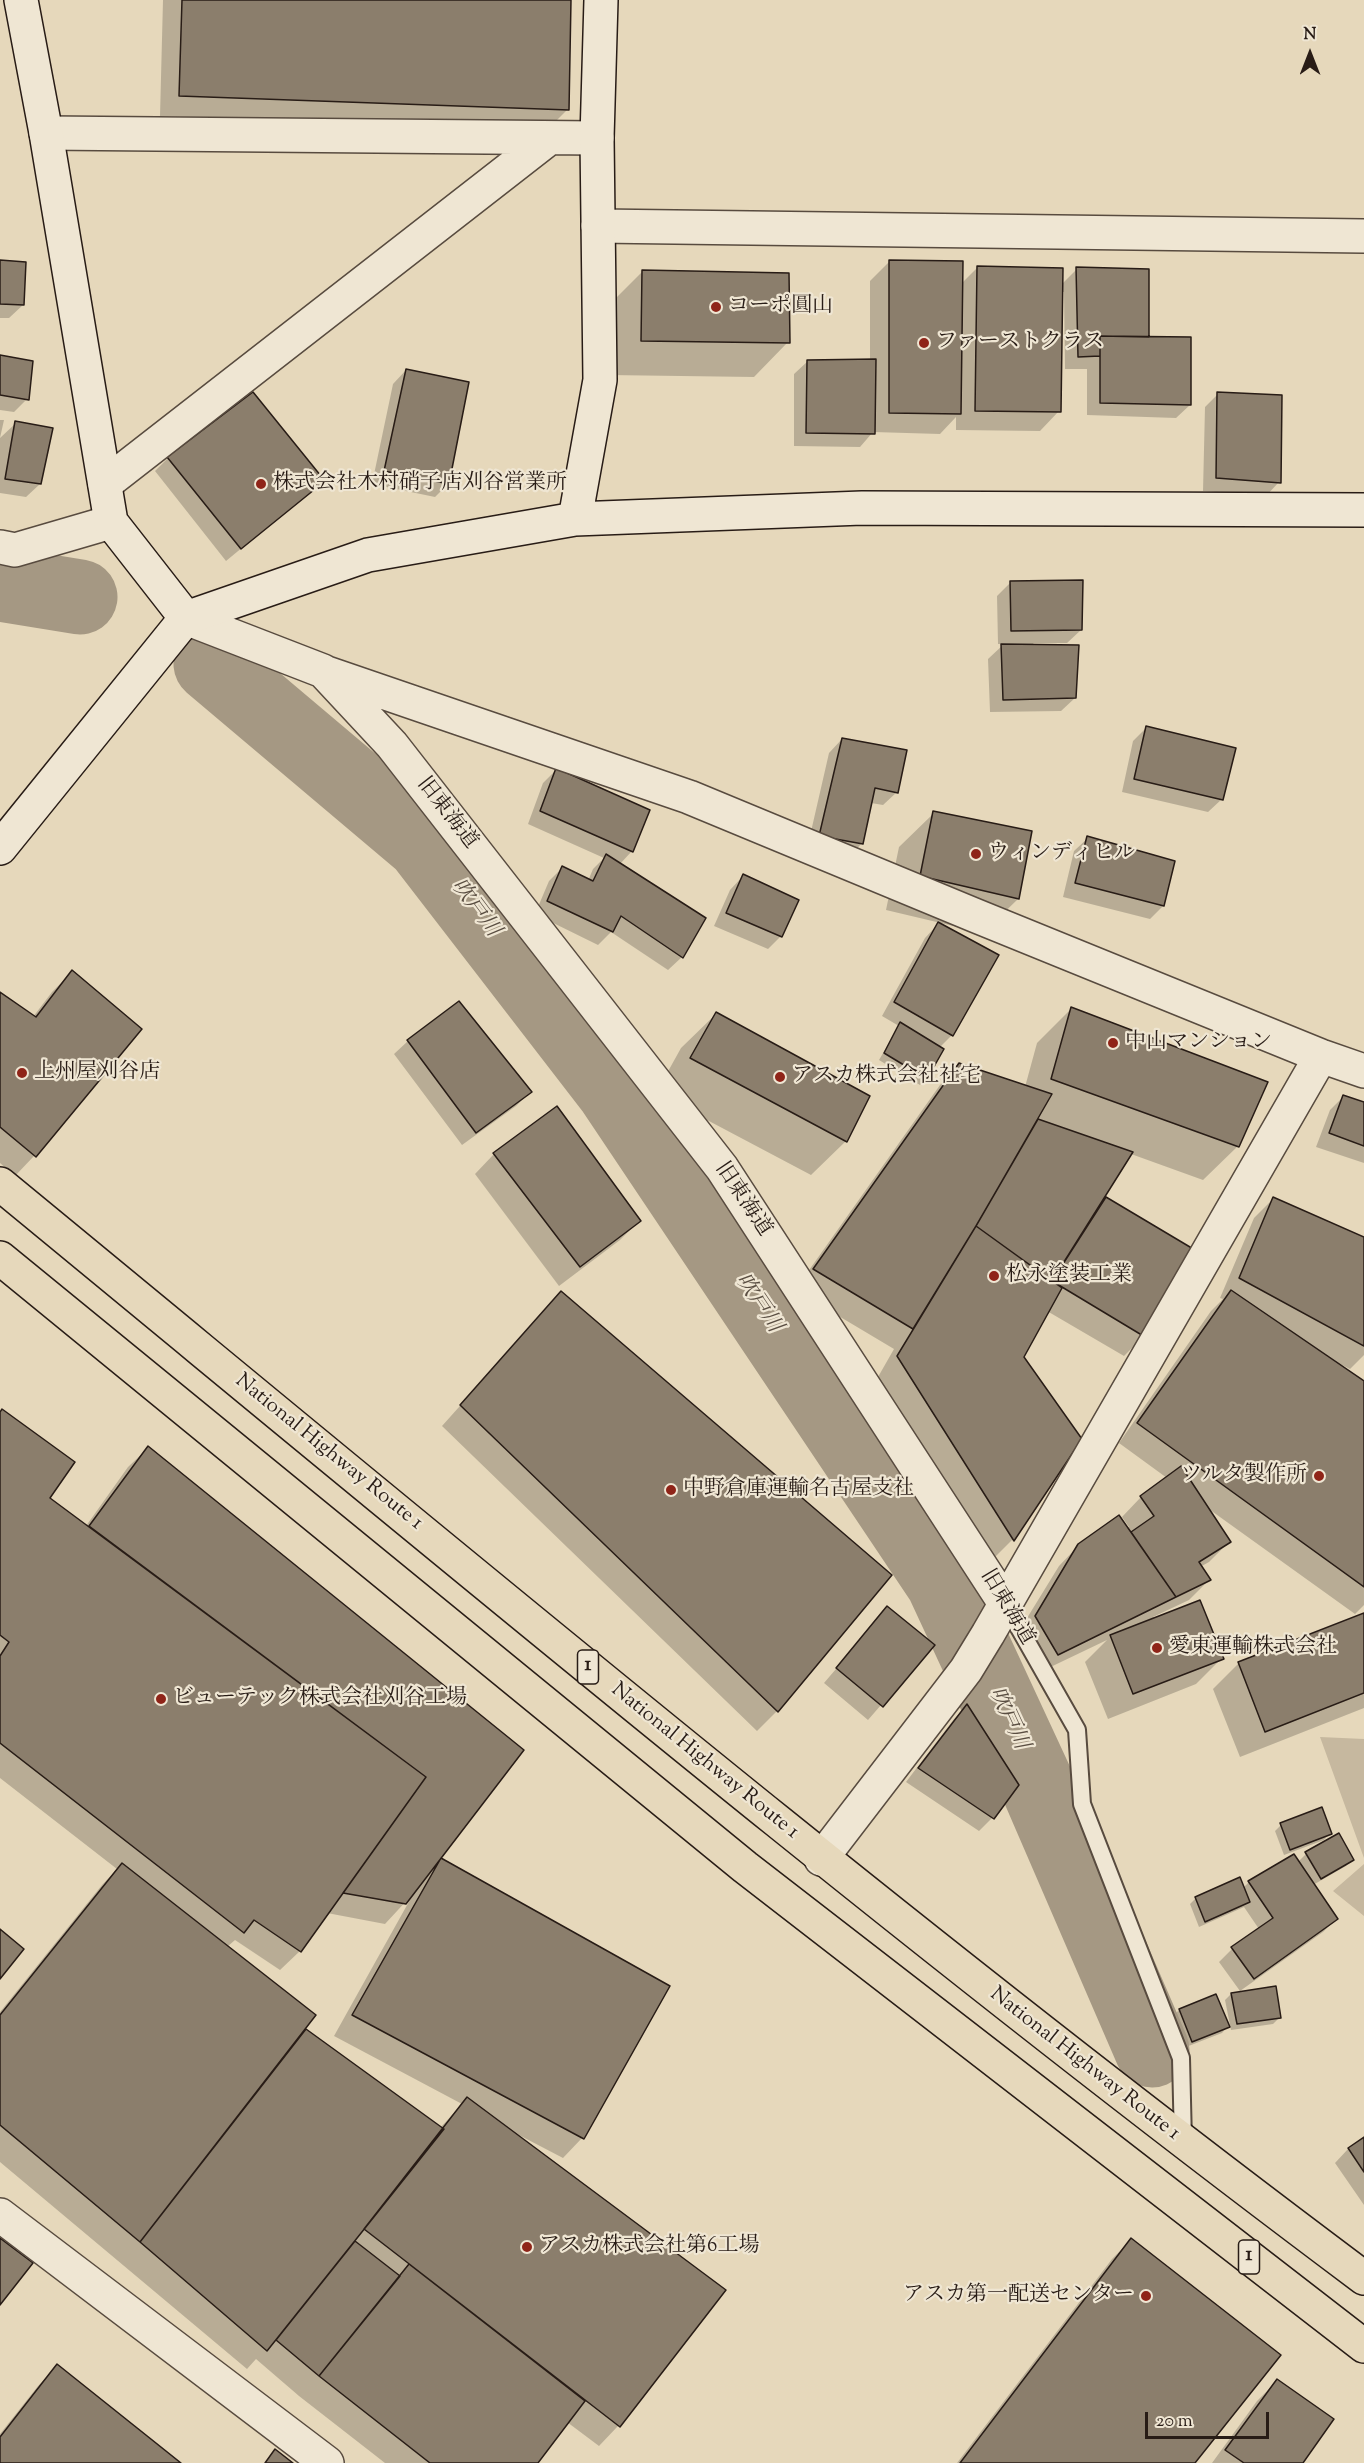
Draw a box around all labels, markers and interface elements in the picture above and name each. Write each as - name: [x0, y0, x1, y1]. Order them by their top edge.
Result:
- north arrow: [1280, 24, 1340, 84]
- text: N: [1304, 24, 1316, 47]
- place label: コーポ圓山: [728, 294, 833, 320]
- marker: コーポ圓山: [709, 300, 723, 314]
- place label: ファーストクラス: [936, 330, 1104, 356]
- marker: ファーストクラス: [917, 336, 931, 350]
- place label: 株式会社木村硝子店刈谷営業所: [273, 471, 567, 497]
- marker: 株式会社木村硝子店刈谷営業所: [254, 477, 268, 491]
- street label: 旧東海道: [410, 773, 482, 855]
- place label: ウィンディヒル: [988, 841, 1135, 867]
- marker: ウィンディヒル: [969, 847, 983, 861]
- water label: 吹戸川: [444, 875, 504, 943]
- place label: 中山マンション: [1125, 1030, 1272, 1056]
- marker: 中山マンション: [1106, 1036, 1120, 1050]
- place label: 上州屋刈谷店: [34, 1060, 160, 1086]
- place label: アスカ株式会社社宅: [792, 1064, 981, 1090]
- marker: 上州屋刈谷店: [15, 1066, 29, 1080]
- marker: アスカ株式会社社宅: [773, 1070, 787, 1084]
- street label: 旧東海道: [708, 1158, 776, 1242]
- place label: 松永塗装工業: [1006, 1263, 1132, 1289]
- water label: 吹戸川: [728, 1269, 786, 1339]
- marker: 松永塗装工業: [987, 1269, 1001, 1283]
- street label: National Highway Route 1: [229, 1369, 427, 1537]
- place label: ツルタ製作所: [1181, 1463, 1307, 1489]
- marker: ツルタ製作所: [1312, 1469, 1326, 1483]
- place label: 中野倉庫運輸名古屋支社: [683, 1477, 914, 1503]
- marker: 中野倉庫運輸名古屋支社: [664, 1483, 678, 1497]
- street label: 旧東海道: [974, 1566, 1038, 1650]
- place label: 愛東運輸株式会社: [1169, 1635, 1337, 1661]
- marker: 愛東運輸株式会社: [1150, 1641, 1164, 1655]
- road number: 1: [578, 1650, 598, 1684]
- street label: National Highway Route 1: [605, 1678, 803, 1846]
- water label: 吹戸川: [981, 1684, 1033, 1754]
- place label: ビューテック株式会社刈谷工場: [173, 1686, 467, 1712]
- marker: ビューテック株式会社刈谷工場: [154, 1692, 168, 1706]
- street label: National Highway Route 1: [984, 1983, 1184, 2147]
- place label: アスカ株式会社第6工場: [539, 2234, 759, 2260]
- marker: アスカ株式会社第6工場: [520, 2240, 534, 2254]
- road number: 1: [1238, 2240, 1260, 2274]
- place label: アスカ第一配送センター: [903, 2283, 1134, 2309]
- marker: アスカ第一配送センター: [1139, 2289, 1153, 2303]
- scale bar: [1148, 2400, 1272, 2438]
- text: 20 m: [1156, 2409, 1193, 2435]

